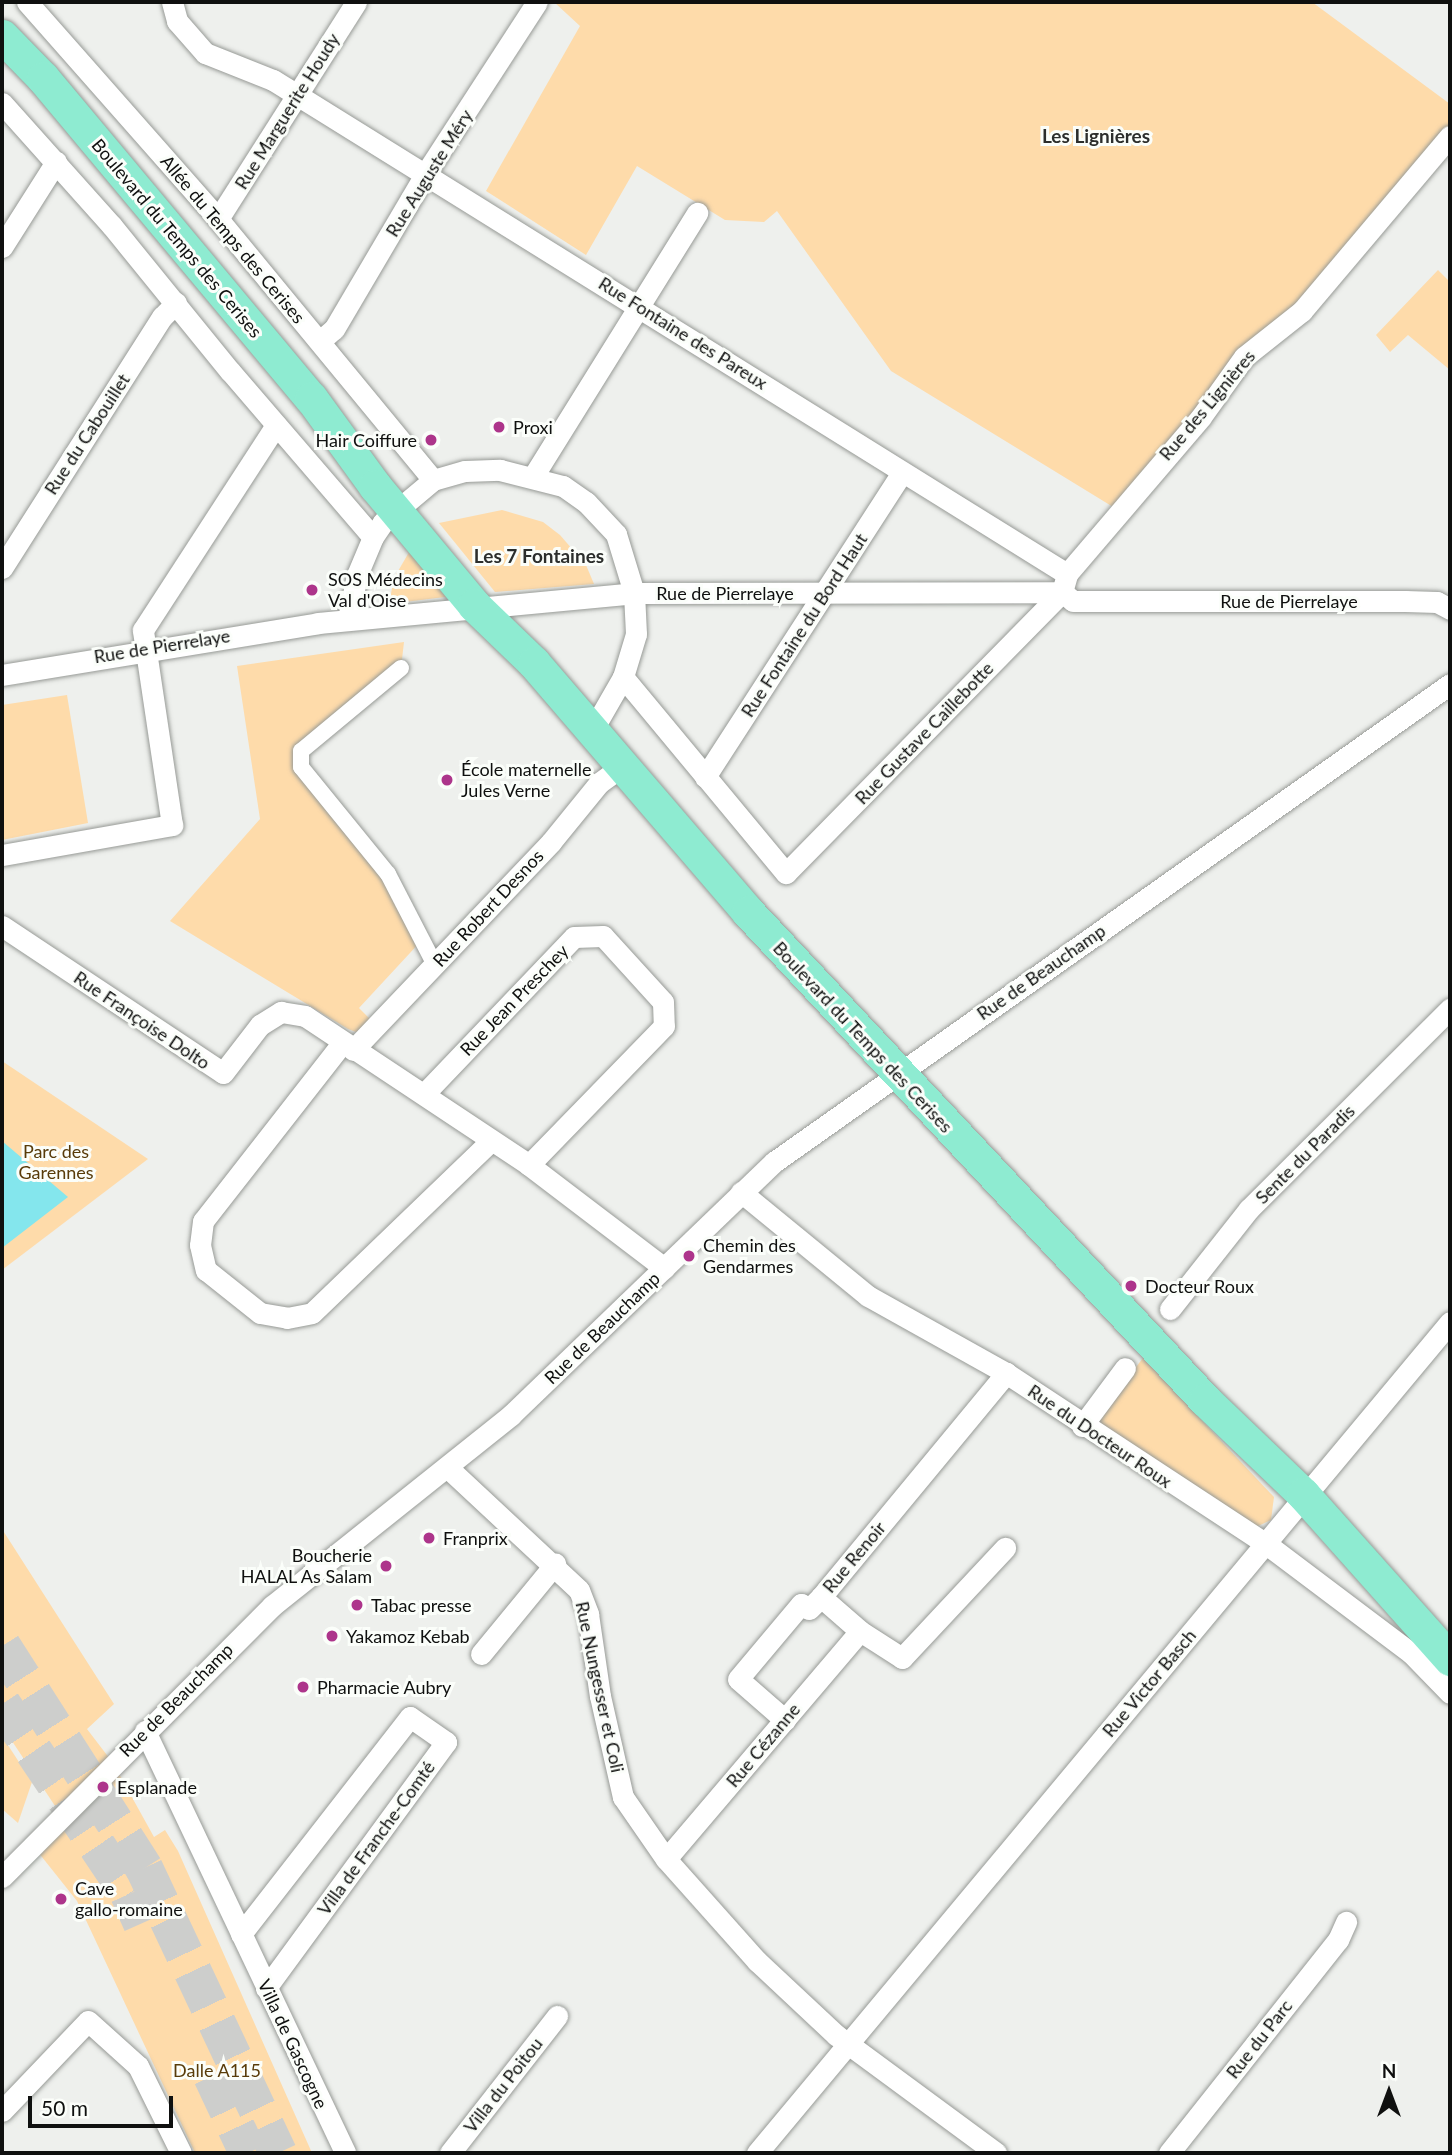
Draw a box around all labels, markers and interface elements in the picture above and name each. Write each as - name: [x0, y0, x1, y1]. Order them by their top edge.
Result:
- street label: Rue Marguerite Houdy: [230, 29, 344, 193]
- street label: Rue Auguste Méry: [381, 105, 477, 241]
- district label: Les Lignières: [1042, 125, 1150, 147]
- street label: Boulevard du Temps des Cerises: [87, 134, 267, 342]
- street label: Allée du Temps des Cerises: [156, 150, 310, 328]
- street label: Rue Fontaine des Pareux: [595, 272, 771, 394]
- street label: Rue des Lignières: [1155, 345, 1259, 465]
- street label: Rue du Cabouillet: [40, 370, 134, 498]
- place label: Proxi: [513, 416, 553, 438]
- marker: Proxi: [491, 419, 507, 435]
- place label: Hair Coiffure: [315, 429, 417, 451]
- marker: Hair Coiffure: [423, 432, 439, 448]
- street label: Rue Fontaine du Bord Haut: [736, 529, 872, 721]
- district label: Les 7 Fontaines: [474, 545, 604, 567]
- place label: SOS Médecins Val d'Oise: [328, 569, 443, 612]
- marker: SOS Médecins Val d'Oise: [302, 580, 322, 600]
- street label: Rue de Pierrelaye: [656, 582, 794, 604]
- street label: Rue de Pierrelaye: [1220, 590, 1358, 612]
- street label: Rue de Pierrelaye: [92, 625, 232, 667]
- street label: Rue Gustave Caillebotte: [850, 657, 998, 809]
- place label: École maternelle Jules Verne: [461, 759, 592, 802]
- marker: École maternelle Jules Verne: [439, 772, 455, 788]
- street label: Rue Robert Desnos: [428, 845, 548, 971]
- street label: Rue de Beauchamp: [973, 920, 1109, 1024]
- street label: Boulevard du Temps des Cerises: [769, 937, 957, 1137]
- street label: Rue Jean Preschey: [455, 940, 573, 1060]
- street label: Rue Françoise Dolto: [70, 966, 214, 1074]
- street label: Sente du Paradis: [1251, 1100, 1359, 1208]
- park label: Parc des Garennes: [18, 1141, 94, 1184]
- place label: Chemin des Gendarmes: [703, 1235, 796, 1278]
- marker: Chemin des Gendarmes: [681, 1248, 697, 1264]
- street label: Rue de Beauchamp: [540, 1268, 664, 1388]
- place label: Docteur Roux: [1145, 1275, 1254, 1297]
- marker: Docteur Roux: [1123, 1278, 1139, 1294]
- street label: Rue du Docteur Roux: [1024, 1380, 1176, 1492]
- street label: Rue Renoir: [818, 1517, 890, 1597]
- place label: Franprix: [443, 1527, 508, 1549]
- marker: Franprix: [421, 1530, 437, 1546]
- place label: Boucherie HALAL As Salam: [240, 1545, 372, 1588]
- marker: Boucherie HALAL As Salam: [378, 1558, 394, 1574]
- place label: Tabac presse: [371, 1594, 472, 1616]
- marker: Tabac presse: [349, 1597, 365, 1613]
- street label: Rue Nungesser et Coli: [571, 1599, 629, 1775]
- street label: Rue Victor Basch: [1097, 1624, 1201, 1742]
- place label: Yakamoz Kebab: [346, 1625, 470, 1647]
- marker: Yakamoz Kebab: [324, 1628, 340, 1644]
- street label: Rue de Beauchamp: [115, 1639, 237, 1761]
- place label: Pharmacie Aubry: [317, 1676, 452, 1698]
- marker: Pharmacie Aubry: [295, 1679, 311, 1695]
- street label: Rue Cézanne: [722, 1699, 804, 1791]
- street label: Villa de Franche-Comté: [313, 1757, 439, 1919]
- place label: Esplanade: [117, 1776, 197, 1798]
- marker: Esplanade: [95, 1779, 111, 1795]
- place label: Cave gallo-romaine: [75, 1878, 183, 1920]
- marker: Cave gallo-romaine: [53, 1891, 69, 1907]
- street label: Villa de Gascogne: [254, 1976, 332, 2112]
- street label: Rue du Parc: [1222, 1995, 1296, 2083]
- street label: Villa du Poitou: [459, 2033, 547, 2137]
- north arrow: [1354, 2057, 1424, 2127]
- park label: Dalle A115: [173, 2059, 261, 2081]
- text: N: [1382, 2059, 1396, 2082]
- scale bar: [32, 2082, 177, 2126]
- text: 50 m: [41, 2095, 88, 2120]

